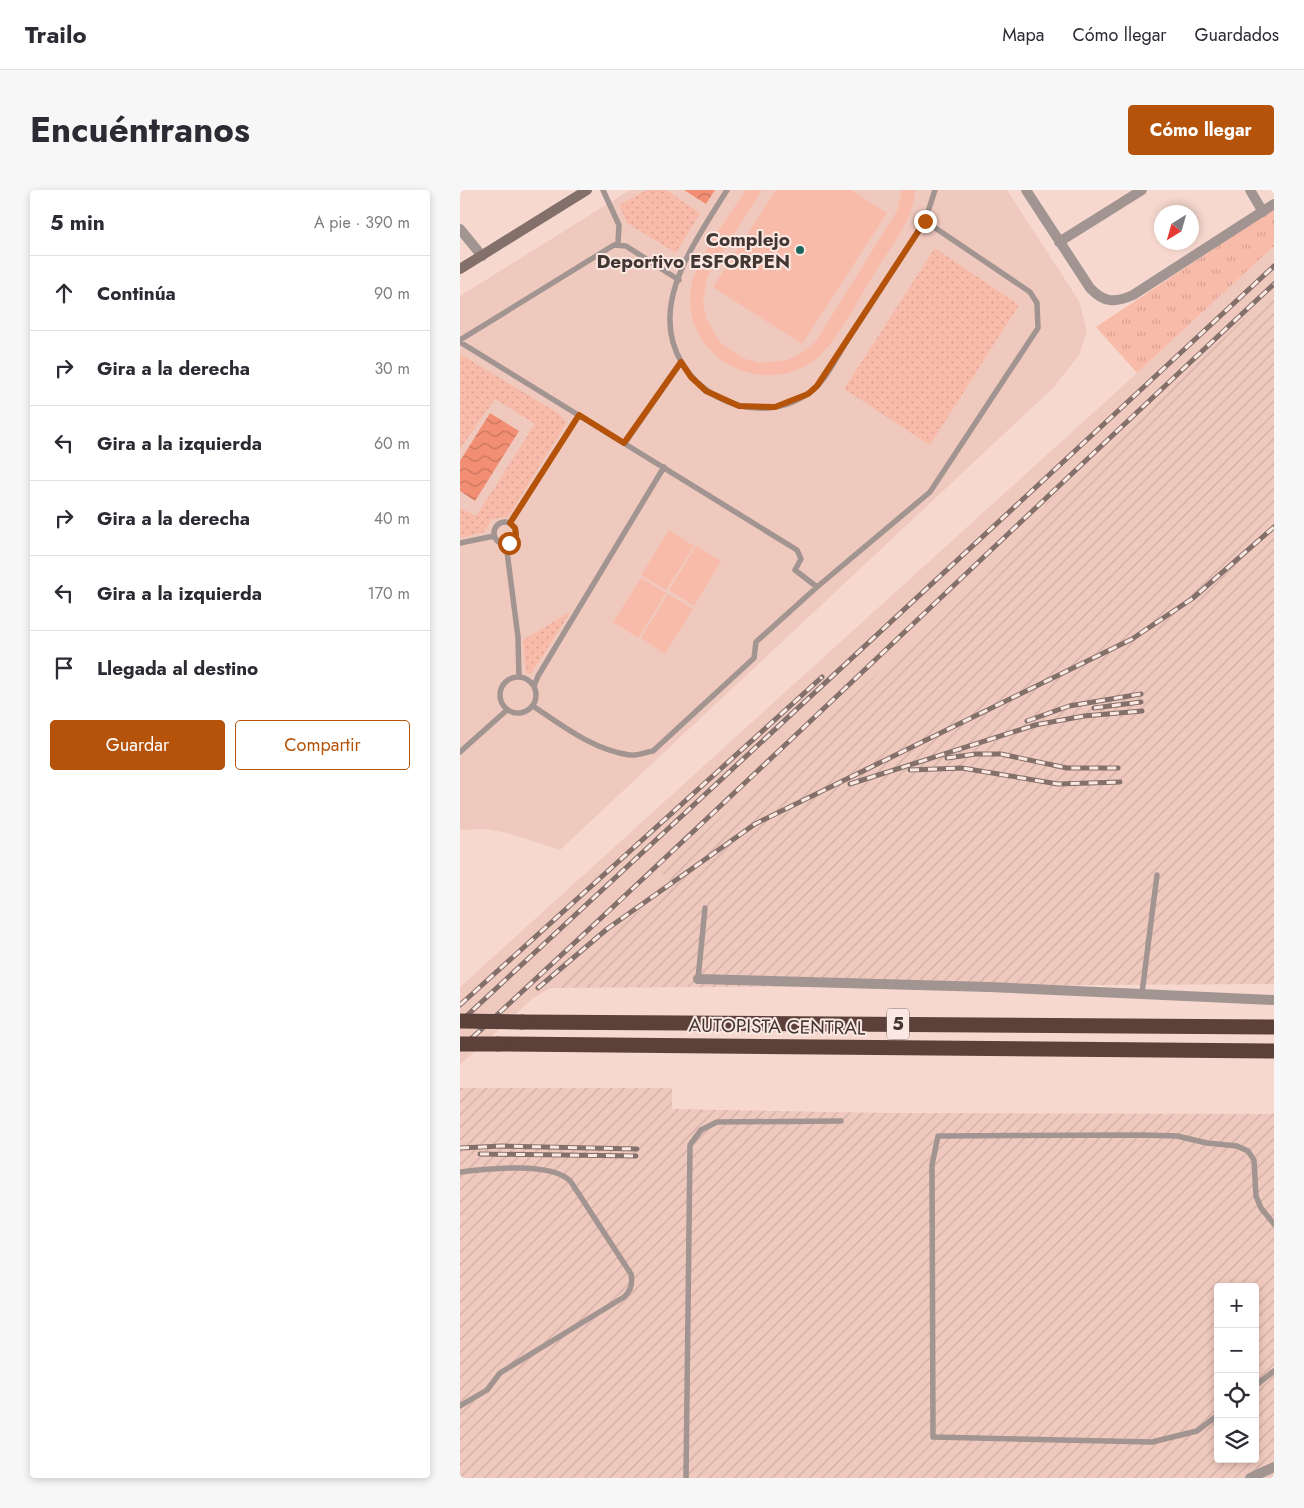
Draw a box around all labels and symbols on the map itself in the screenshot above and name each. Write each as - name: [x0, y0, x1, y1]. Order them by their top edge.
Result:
- north arrow: [1154, 205, 1199, 250]
- route end: [914, 210, 937, 233]
- place label: Complejo Deportivo ESFORPEN: [596, 226, 790, 275]
- marker: Complejo Deportivo ESFORPEN: [794, 244, 806, 256]
- route start: [498, 532, 521, 555]
- road number: 5: [887, 1009, 909, 1040]
- street label: AUTOPISTA CENTRAL: [688, 1011, 866, 1042]

